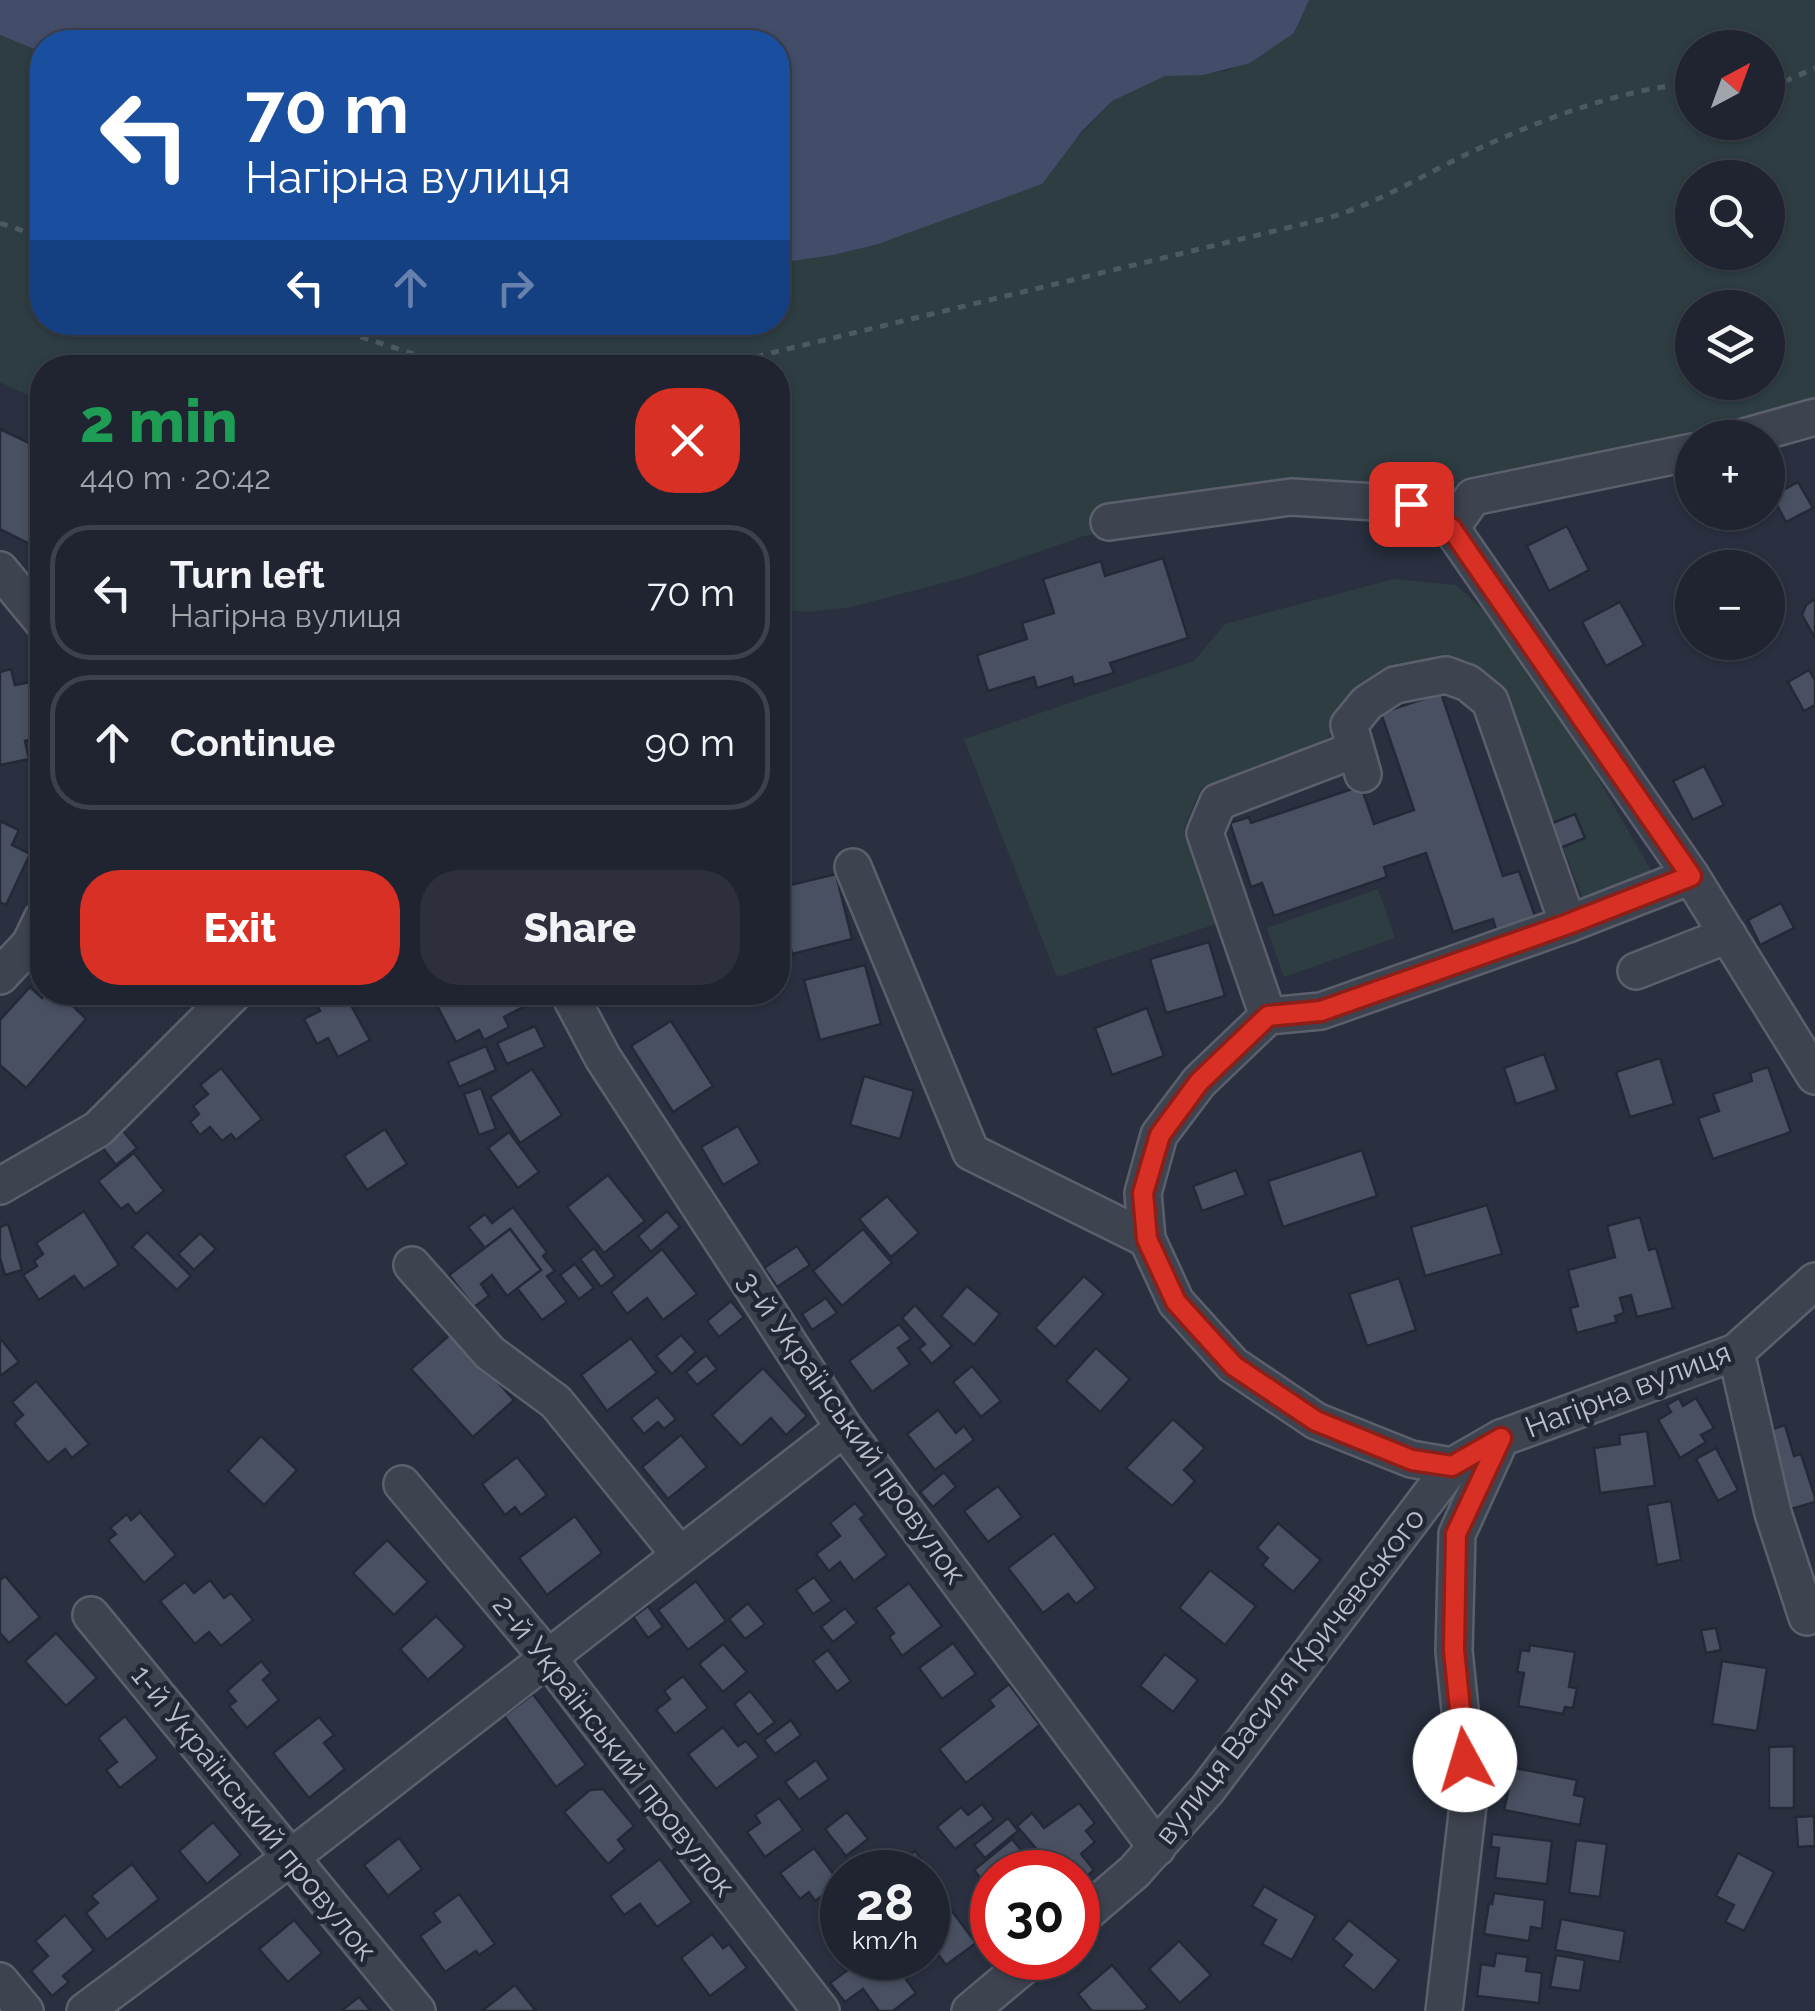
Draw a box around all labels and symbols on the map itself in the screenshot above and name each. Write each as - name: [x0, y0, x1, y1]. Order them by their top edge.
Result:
- north arrow: [1675, 30, 1785, 140]
- pin: [1369, 462, 1454, 547]
- street label: 3-й Український провулок: [731, 1265, 974, 1591]
- street label: Нагірна вулиця: [1520, 1334, 1735, 1445]
- street label: вулиця Василя Кричевського: [1147, 1501, 1432, 1851]
- street label: 2-й Український провулок: [486, 1588, 743, 1903]
- street label: 1-й Український провулок: [124, 1658, 384, 1967]
- position arrow: [1413, 1708, 1517, 1812]
- speed limit sign: 30: [970, 1850, 1100, 1980]

